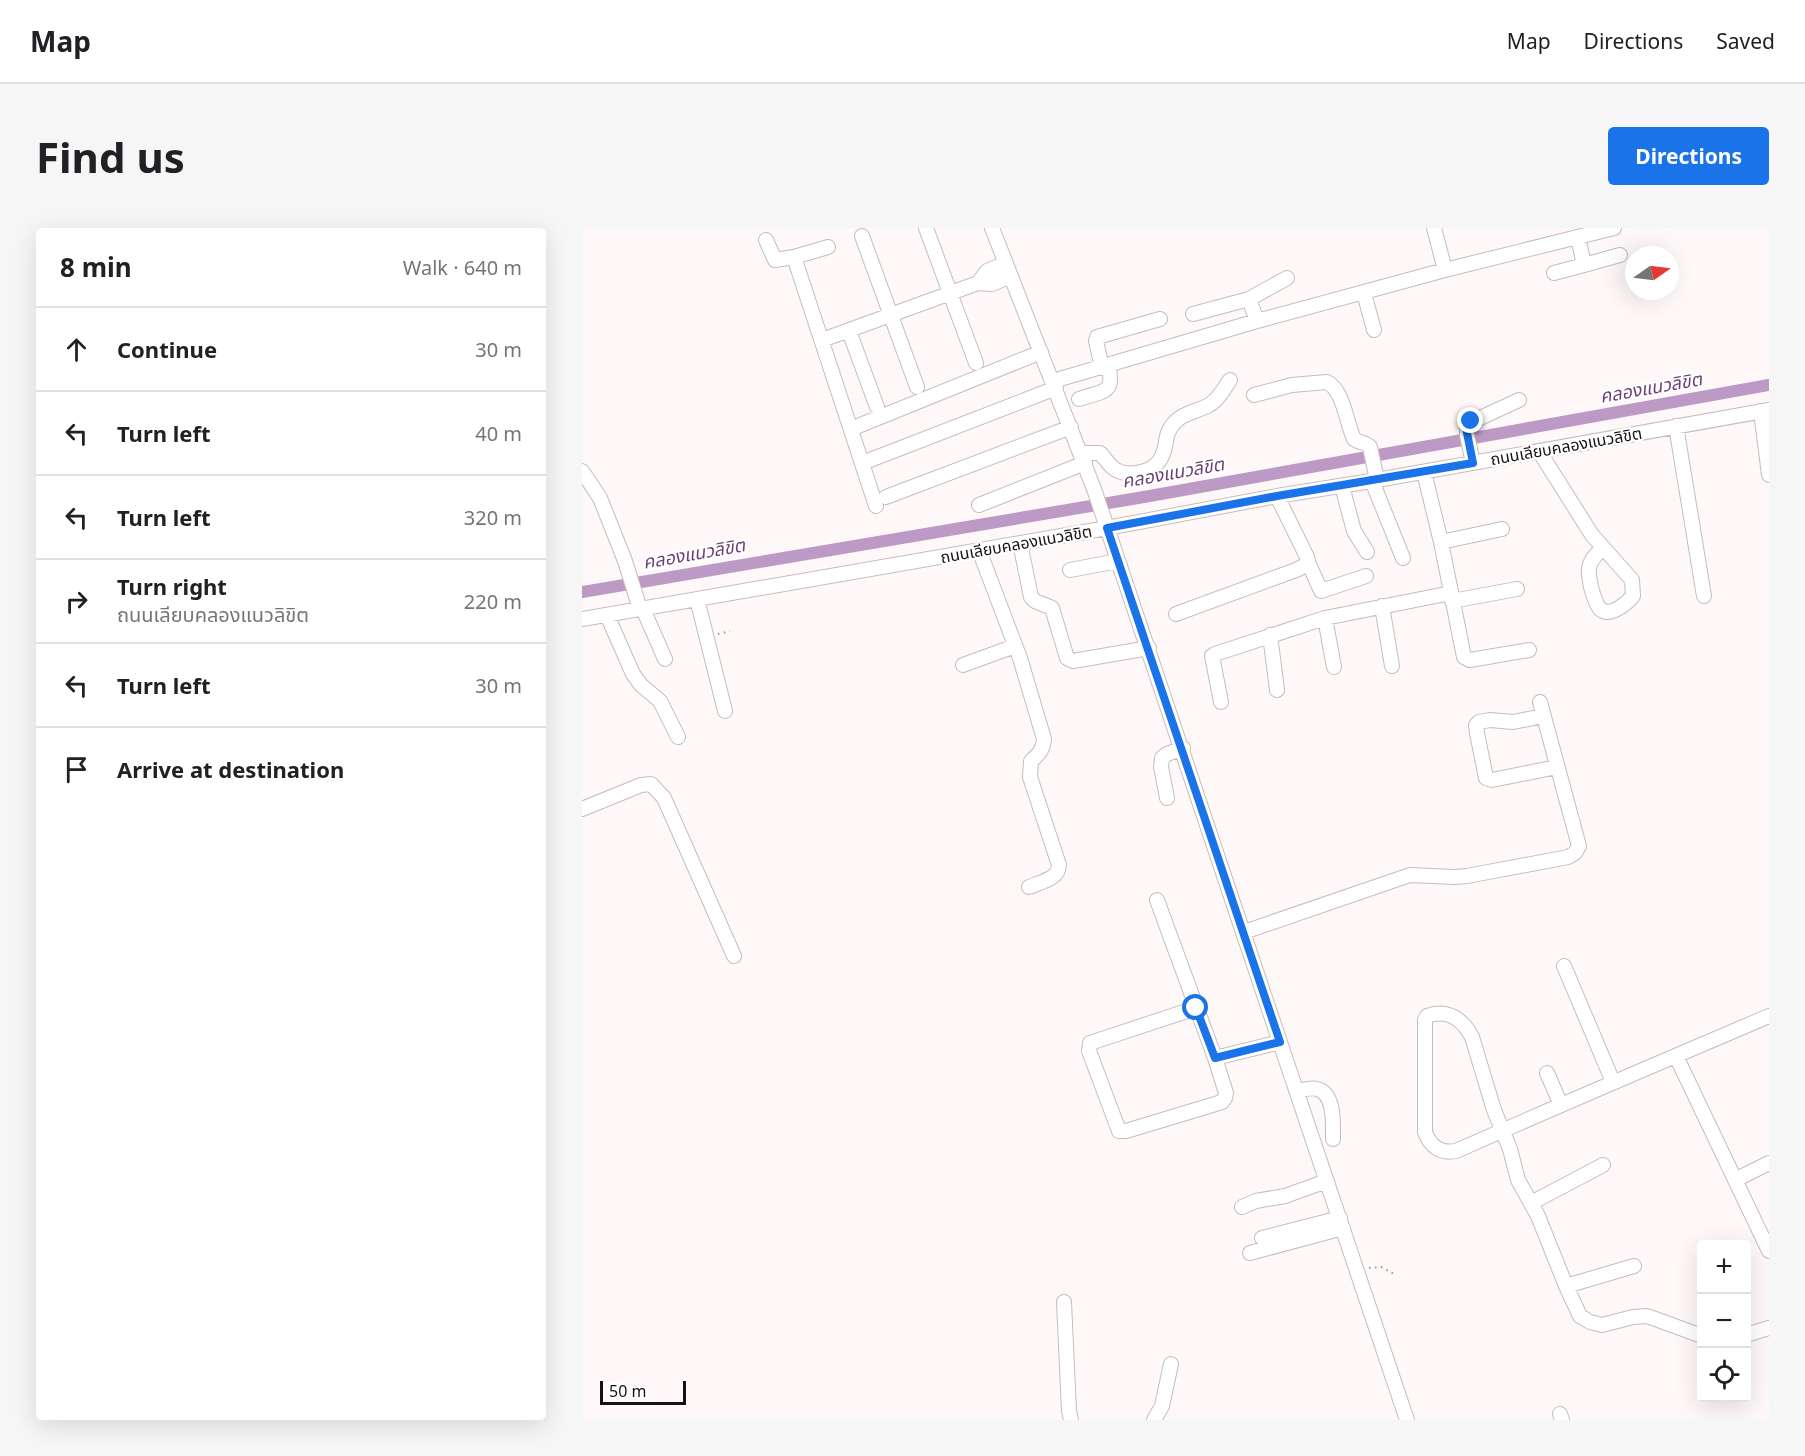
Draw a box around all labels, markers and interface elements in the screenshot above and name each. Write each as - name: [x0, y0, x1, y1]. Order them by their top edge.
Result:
- text: Map: [30, 22, 91, 60]
- text: Map: [1507, 27, 1551, 55]
- text: Directions: [1584, 27, 1683, 55]
- text: Saved: [1716, 27, 1775, 55]
- button: Directions: [1608, 127, 1769, 185]
- text: Find us: [36, 128, 185, 185]
- north arrow: [1625, 246, 1679, 300]
- text: 8 min: [60, 249, 132, 285]
- text: Walk · 640 m: [403, 254, 522, 281]
- icon: ahead: [60, 333, 93, 366]
- text: Continue: [117, 334, 217, 364]
- text: 30 m: [475, 336, 522, 363]
- water label: คลองแนวลิขิต: [1598, 366, 1705, 408]
- route end: [1457, 407, 1483, 433]
- icon: left: [60, 417, 93, 450]
- text: Turn left: [117, 418, 211, 448]
- text: 40 m: [475, 420, 522, 447]
- street label: ถนนเลียบคลองแนวลิขิต: [1488, 422, 1644, 470]
- water label: คลองแนวลิขิต: [1120, 451, 1227, 493]
- icon: left: [60, 501, 93, 534]
- text: Turn left: [117, 502, 211, 532]
- text: 320 m: [464, 504, 522, 531]
- street label: ถนนเลียบคลองแนวลิขิต: [938, 520, 1094, 568]
- water label: คลองแนวลิขิต: [641, 532, 748, 574]
- text: Turn right: [117, 571, 227, 601]
- icon: right: [60, 585, 93, 618]
- text: 220 m: [464, 588, 522, 615]
- text: ถนนเลียบคลองแนวลิขิต: [117, 601, 309, 628]
- icon: left: [60, 669, 93, 702]
- text: Turn left: [117, 670, 211, 700]
- text: 30 m: [475, 672, 522, 699]
- icon: arrive: [60, 753, 93, 786]
- text: Arrive at destination: [117, 754, 344, 784]
- route start: [1182, 994, 1208, 1020]
- map controls: [1697, 1240, 1751, 1402]
- button: +: [1697, 1240, 1751, 1294]
- button: −: [1697, 1294, 1751, 1348]
- button: locate: [1697, 1348, 1751, 1402]
- scale bar: [600, 1378, 686, 1406]
- text: 50 m: [609, 1380, 646, 1402]

